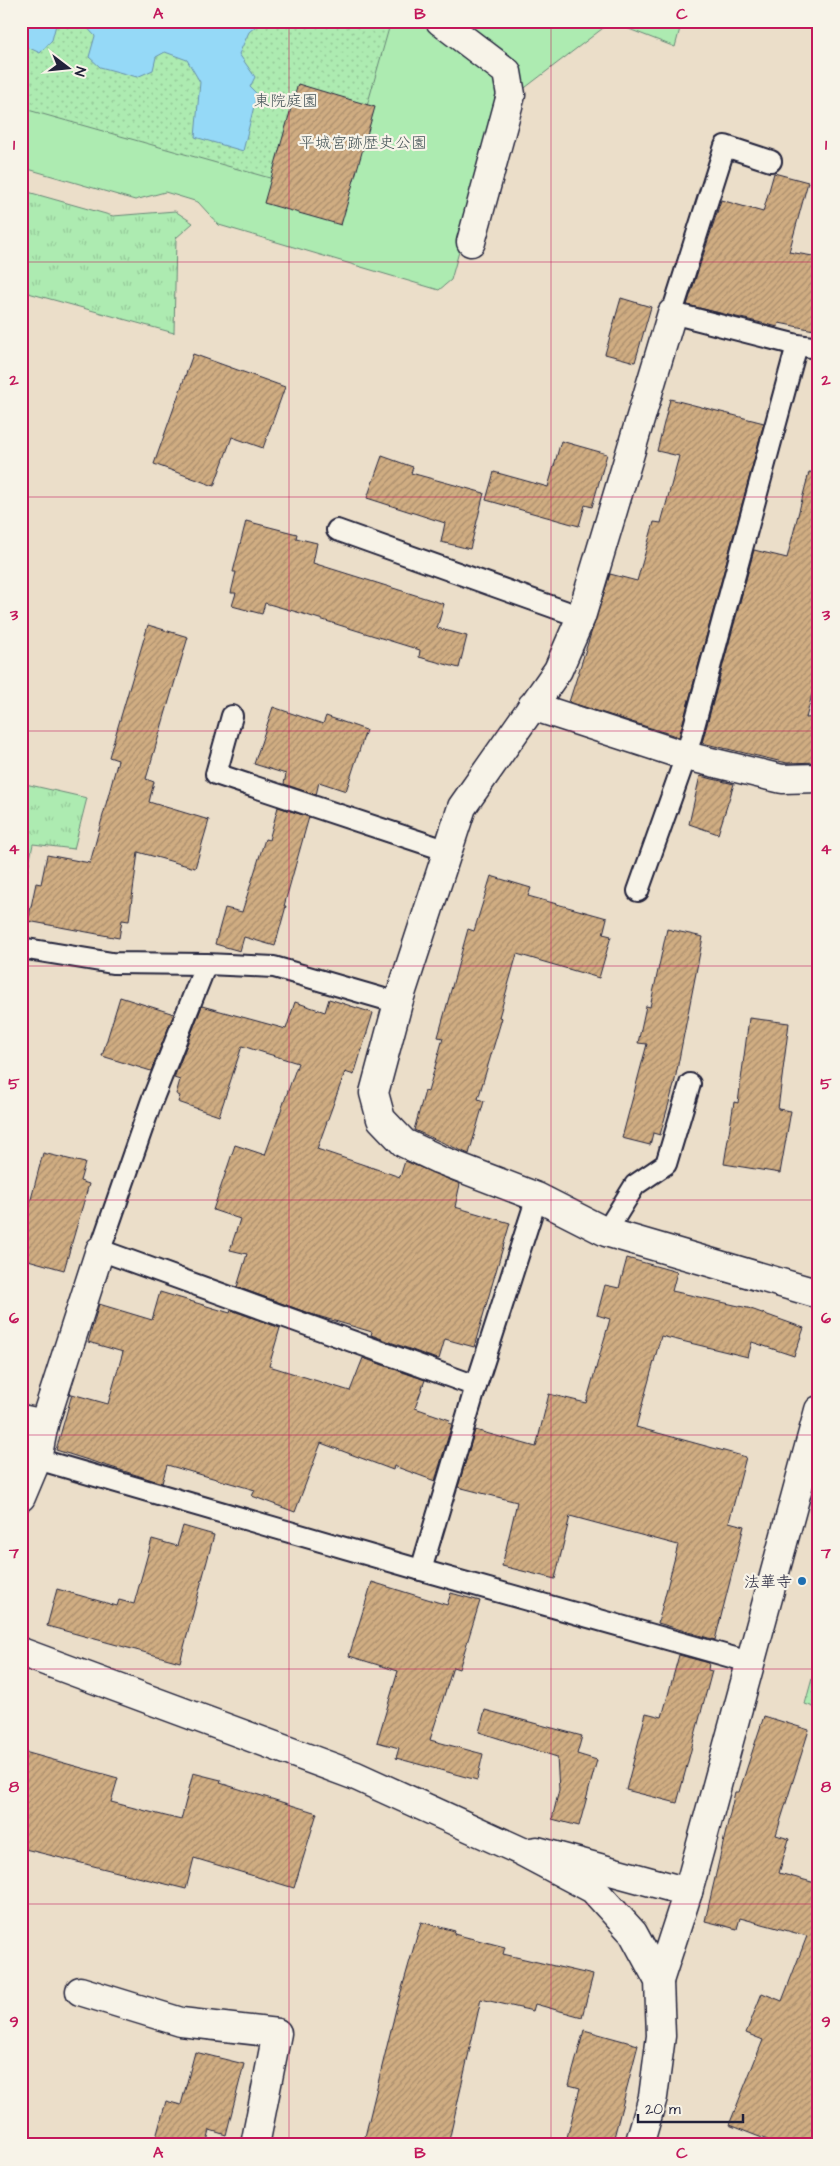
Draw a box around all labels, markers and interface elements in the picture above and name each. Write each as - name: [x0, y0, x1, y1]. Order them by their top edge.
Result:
- text: A: [153, 3, 164, 25]
- text: B: [414, 3, 426, 25]
- text: C: [676, 3, 688, 25]
- north arrow: [42, 42, 92, 92]
- text: N: [69, 64, 90, 78]
- park label: 東院庭園: [254, 90, 318, 112]
- park label: 平城宮跡歴史公園: [299, 132, 427, 154]
- text: 1: [13, 134, 16, 156]
- text: 1: [825, 134, 828, 156]
- text: 2: [8, 369, 19, 391]
- text: 2: [820, 369, 831, 391]
- text: 3: [9, 604, 19, 626]
- text: 3: [821, 604, 831, 626]
- text: 4: [9, 838, 20, 860]
- text: 4: [821, 838, 832, 860]
- text: 5: [8, 1073, 20, 1095]
- text: 5: [820, 1073, 832, 1095]
- text: 6: [9, 1307, 19, 1329]
- text: 6: [821, 1307, 831, 1329]
- text: 7: [8, 1542, 19, 1564]
- text: 7: [820, 1542, 831, 1564]
- place label: 法華寺: [744, 1571, 792, 1593]
- marker: 法華寺: [796, 1575, 808, 1587]
- text: 8: [9, 1776, 20, 1798]
- text: 8: [821, 1776, 832, 1798]
- text: 9: [9, 2011, 19, 2033]
- text: 9: [821, 2011, 831, 2033]
- scale bar: [638, 2091, 742, 2123]
- text: 20 m: [645, 2099, 681, 2120]
- text: A: [153, 2142, 164, 2164]
- text: B: [414, 2142, 426, 2164]
- text: C: [676, 2142, 688, 2164]

